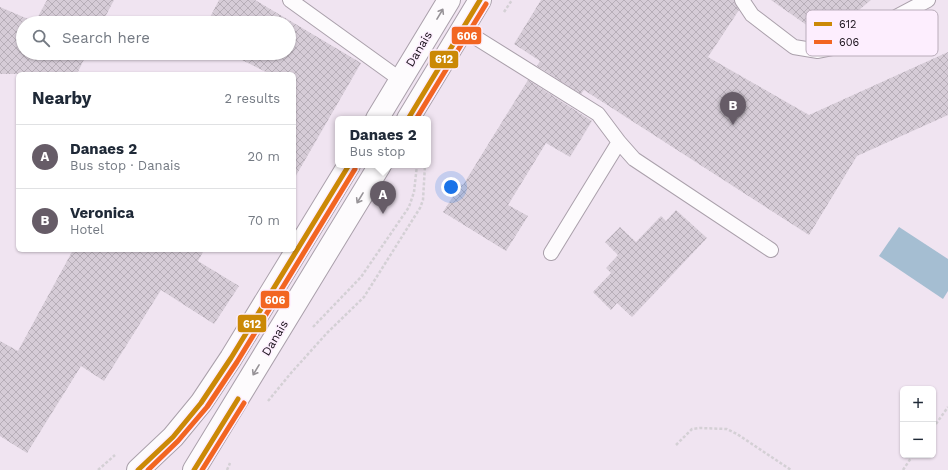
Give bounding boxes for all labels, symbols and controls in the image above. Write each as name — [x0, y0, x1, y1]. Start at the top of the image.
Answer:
one-way arrow — [437, 8, 445, 20]
legend — [806, 10, 938, 56]
search box — [16, 16, 296, 60]
text: 612 — [839, 18, 856, 31]
line badge: 606 — [451, 26, 482, 45]
icon: search — [30, 27, 52, 49]
text: Search here — [62, 29, 150, 47]
street label: Danais — [403, 29, 435, 69]
text: 606 — [457, 30, 478, 43]
text: 606 — [839, 36, 860, 49]
line badge: 612 — [429, 50, 459, 69]
text: 612 — [435, 53, 453, 66]
text: Nearby — [32, 88, 91, 108]
text: 2 results — [225, 91, 280, 106]
pin: B — [720, 92, 746, 125]
popup — [335, 116, 431, 168]
text: Danaes 2 — [349, 126, 417, 144]
text: Danaes 2 — [70, 140, 137, 158]
text: Bus stop — [349, 144, 405, 159]
text: A — [41, 149, 49, 164]
text: 20 m — [248, 149, 280, 164]
text: Bus stop · Danais — [70, 158, 180, 173]
your location — [441, 177, 461, 197]
pin: A — [370, 181, 396, 214]
one-way arrow — [355, 192, 363, 204]
text: Veronica — [70, 204, 134, 222]
text: B — [41, 213, 49, 228]
text: 70 m — [248, 213, 280, 228]
text: Hotel — [70, 222, 104, 237]
line badge: 606 — [260, 290, 290, 309]
text: 606 — [265, 294, 286, 307]
line badge: 612 — [237, 314, 267, 333]
text: 612 — [243, 318, 261, 331]
street label: Danais — [259, 318, 291, 358]
one-way arrow — [252, 364, 260, 376]
map controls — [900, 386, 936, 458]
button: + — [900, 386, 936, 422]
button: − — [900, 422, 936, 458]

